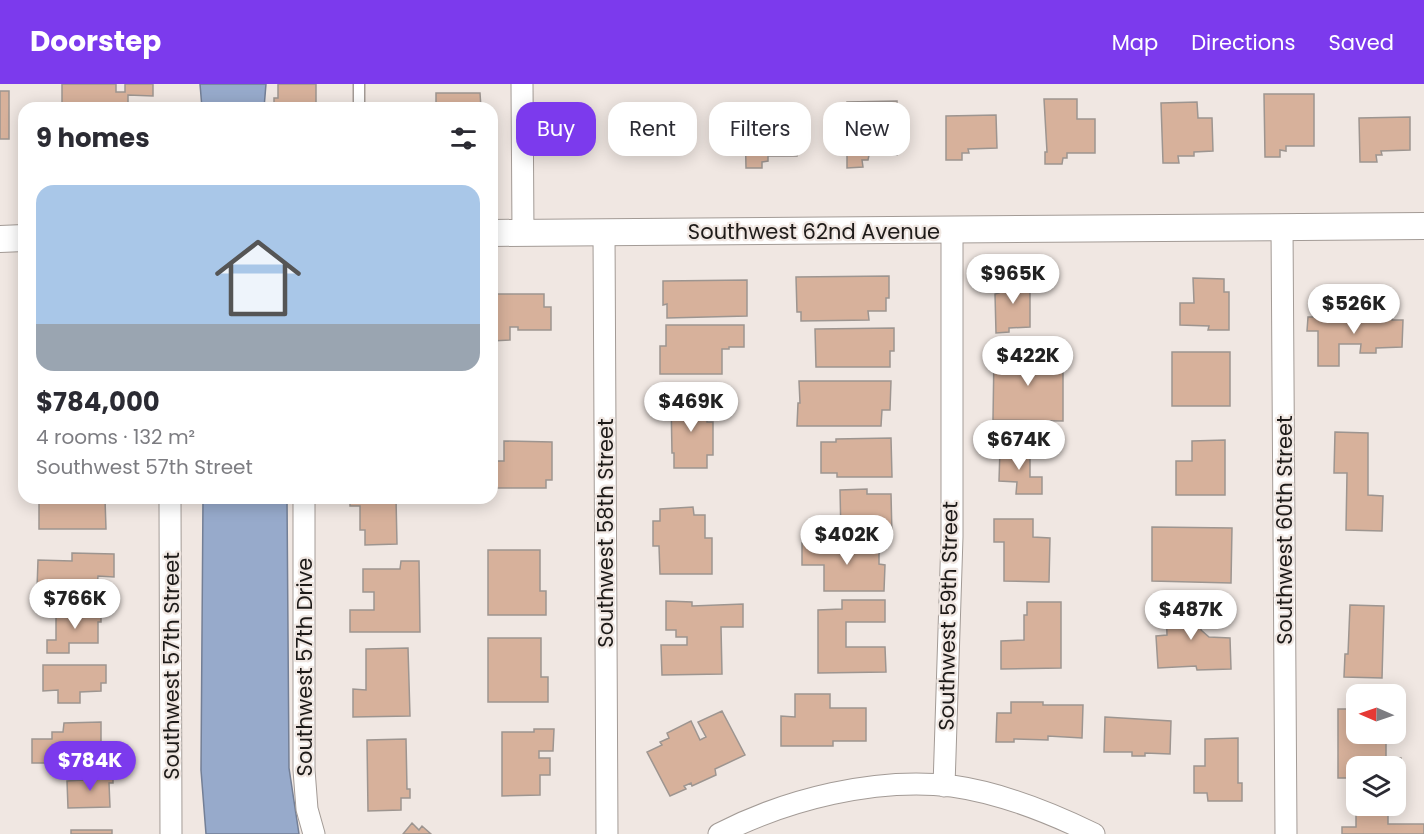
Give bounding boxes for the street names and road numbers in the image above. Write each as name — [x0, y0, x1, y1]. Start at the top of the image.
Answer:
street label: Southwest 62nd Avenue — [688, 217, 940, 246]
street label: Southwest 60th Street — [1270, 415, 1299, 645]
street label: Southwest 58th Street — [591, 418, 620, 648]
street label: Southwest 59th Street — [932, 501, 964, 731]
street label: Southwest 57th Street — [157, 552, 186, 780]
street label: Southwest 57th Drive — [290, 558, 319, 776]

